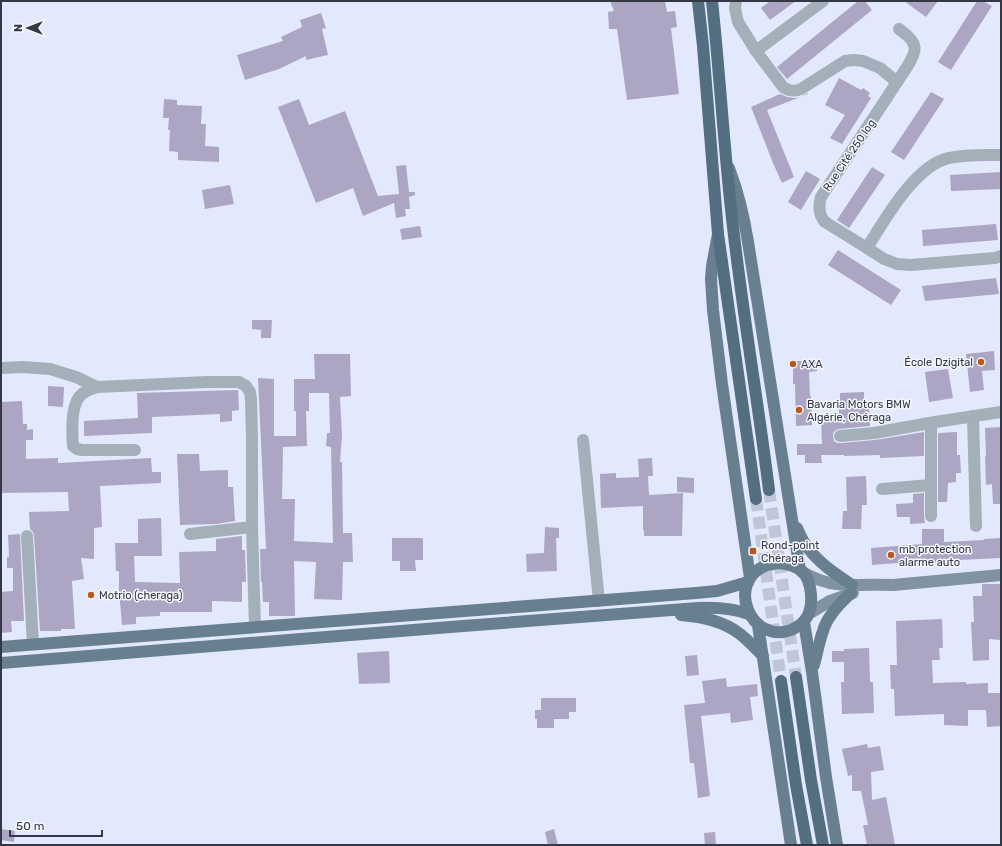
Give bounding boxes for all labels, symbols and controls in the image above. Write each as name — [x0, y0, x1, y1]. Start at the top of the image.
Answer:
north arrow — [8, 8, 48, 48]
text: N — [12, 24, 25, 32]
street label: Rue Cité 250 log — [821, 117, 878, 194]
place label: École Dzigital — [904, 356, 973, 369]
marker: École Dzigital — [976, 357, 986, 367]
place label: AXA — [801, 358, 823, 371]
marker: AXA — [788, 359, 798, 369]
place label: Bavaria Motors BMW Algérie, Chéraga — [807, 398, 911, 424]
marker: Bavaria Motors BMW Algérie, Chéraga — [794, 405, 804, 415]
place label: Rond-point Chéraga — [761, 539, 820, 565]
place label: mb protection alarme auto — [899, 543, 971, 569]
marker: Rond-point Chéraga — [748, 546, 758, 556]
marker: mb protection alarme auto — [886, 550, 896, 560]
place label: Motrio (cheraga) — [99, 589, 183, 602]
marker: Motrio (cheraga) — [86, 590, 96, 600]
scale bar — [10, 812, 102, 838]
text: 50 m — [16, 819, 44, 833]

